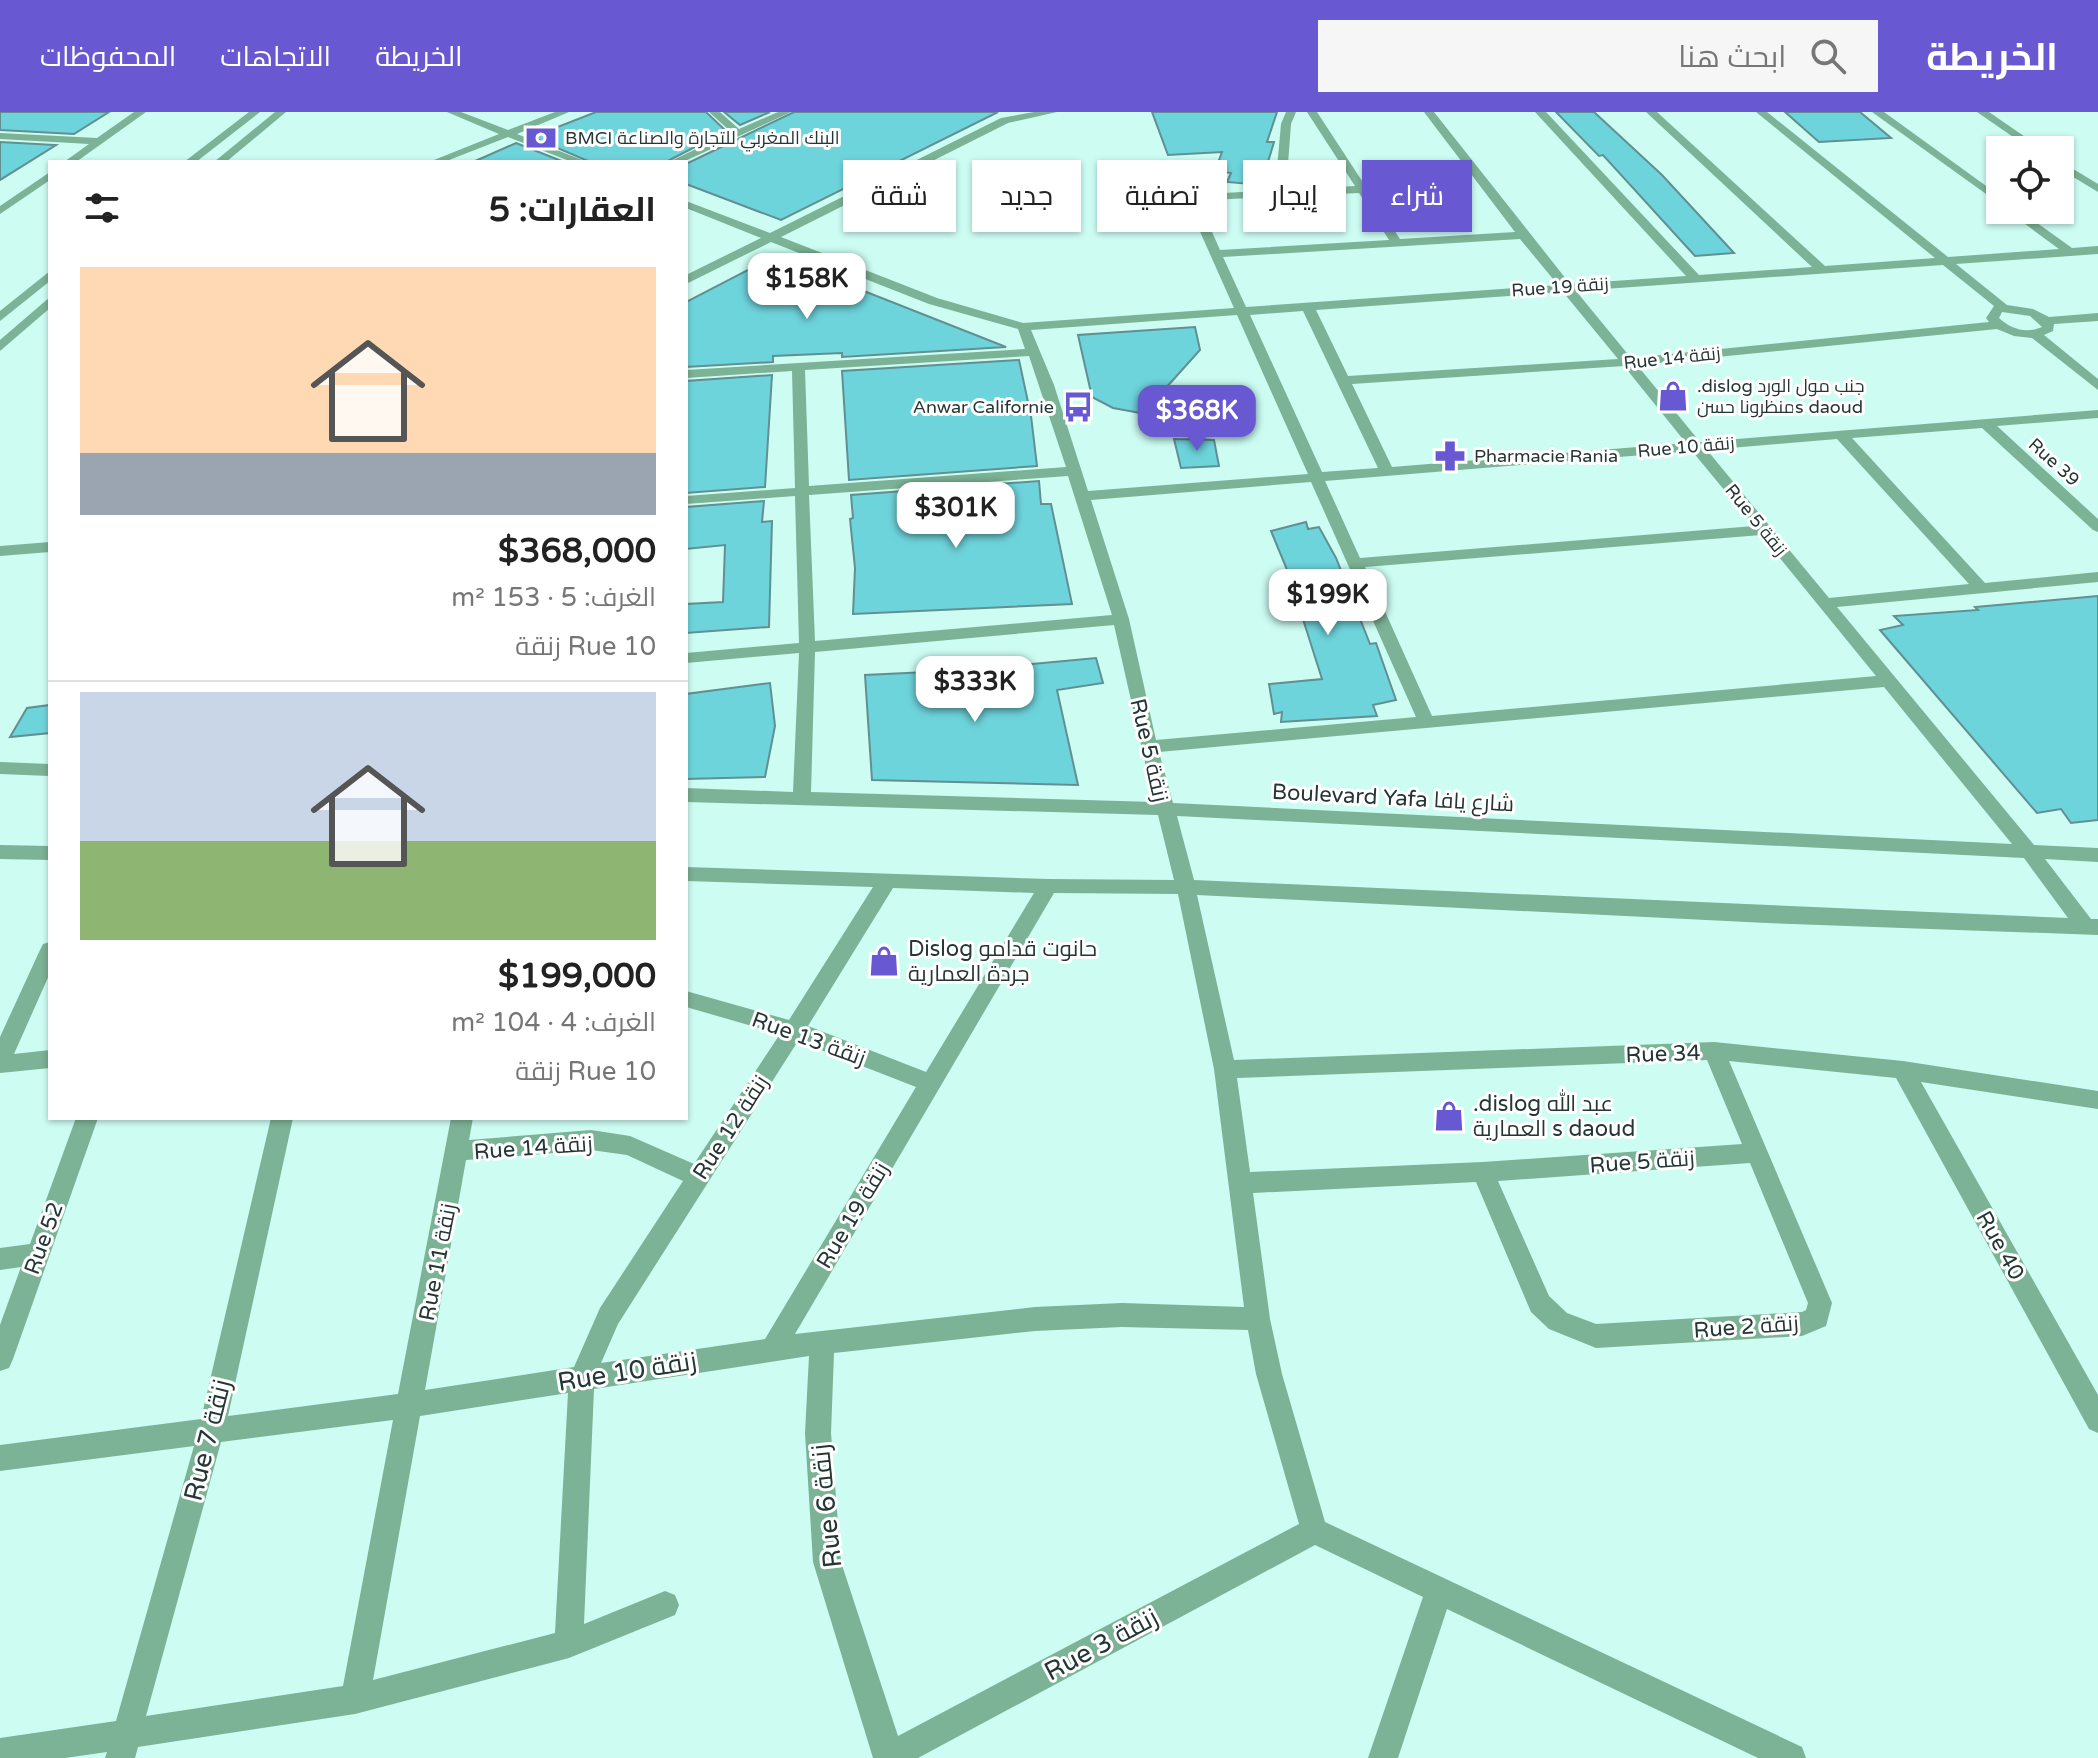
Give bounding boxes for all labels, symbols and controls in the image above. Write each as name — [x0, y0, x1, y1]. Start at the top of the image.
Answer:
search box — [1318, 20, 1878, 92]
icon: search — [1806, 34, 1850, 78]
text: الخريطة — [1926, 35, 2058, 81]
text: ابحث هنا — [1678, 39, 1786, 76]
text: المحفوظات — [40, 40, 176, 74]
text: الاتجاهات — [220, 40, 331, 74]
text: الخريطة — [375, 40, 463, 74]
bank icon: BMCI البنك المغربي للتجارة والصناعة — [524, 121, 558, 155]
place label: BMCI البنك المغربي للتجارة والصناعة — [565, 127, 840, 152]
map controls — [1986, 136, 2074, 224]
button: locate — [1986, 136, 2074, 224]
chip: شقة — [843, 160, 956, 232]
chip: جديد — [972, 160, 1081, 232]
chip: تصفية — [1097, 160, 1227, 232]
chip: إيجار — [1243, 160, 1346, 232]
chip: شراء — [1362, 160, 1472, 232]
icon: filters — [80, 186, 124, 230]
text: العقارات: 5 — [489, 190, 656, 231]
pin: $158K — [751, 253, 863, 321]
text: $158K — [766, 263, 848, 294]
street label: Rue 19 زنقة — [1511, 273, 1609, 301]
icon: home — [296, 319, 440, 463]
street label: Rue 14 زنقة — [1622, 342, 1722, 374]
place label: .dislog جنب مول الورد منظرونا حسنs daoud — [1697, 375, 1864, 418]
shop icon: .dislog جنب مول الورد منظرونا حسنs daoud — [1656, 379, 1690, 413]
pin: $368K — [1141, 385, 1253, 453]
bus stop icon: Anwar Californie — [1061, 390, 1095, 424]
text: $368K — [1156, 395, 1238, 426]
place label: Anwar Californie — [913, 396, 1054, 418]
street label: Rue 10 زنقة — [1637, 432, 1735, 462]
street label: Rue 39 — [2024, 433, 2084, 491]
pharmacy icon: Pharmacie Rania — [1433, 439, 1467, 473]
place label: Pharmacie Rania — [1474, 445, 1618, 467]
street label: Rue 5 زنقة — [1720, 480, 1792, 560]
pin: $301K — [900, 482, 1012, 550]
text: $301K — [915, 492, 997, 523]
text: $368,000 — [498, 531, 656, 572]
pin: $199K — [1272, 569, 1384, 637]
text: $199K — [1287, 579, 1369, 610]
text: الغرف: 5 · 153 m² — [451, 582, 656, 613]
text: Rue 10 زنقة — [515, 631, 656, 662]
pin: $333K — [919, 656, 1031, 724]
text: $333K — [934, 666, 1016, 697]
street label: Rue 5 زنقة — [1125, 696, 1174, 804]
icon: home — [296, 744, 440, 888]
street label: Boulevard Yafa شارع يافا — [1271, 779, 1515, 818]
place label: Dislog حانوت قدامو جردة العمارية — [908, 936, 1097, 987]
shop icon: Dislog حانوت قدامو جردة العمارية — [867, 944, 901, 978]
text: $199,000 — [498, 956, 656, 997]
street label: Rue 13 زنقة — [748, 1006, 869, 1072]
text: الغرف: 4 · 104 m² — [451, 1007, 656, 1038]
street label: Rue 34 — [1625, 1040, 1701, 1068]
text: Rue 10 زنقة — [515, 1056, 656, 1087]
street label: Rue 12 زنقة — [688, 1071, 774, 1185]
place label: .dislog عبد الله العمارية s daoud — [1473, 1089, 1635, 1142]
shop icon: .dislog عبد الله العمارية s daoud — [1432, 1099, 1466, 1133]
street label: Rue 14 زنقة — [473, 1131, 593, 1165]
street label: Rue 5 زنقة — [1589, 1145, 1695, 1179]
street label: Rue 19 زنقة — [811, 1158, 895, 1273]
street label: Rue 52 — [19, 1199, 69, 1278]
street label: Rue 11 زنقة — [414, 1201, 462, 1323]
street label: Rue 40 — [1971, 1206, 2030, 1285]
street label: Rue 2 زنقة — [1693, 1310, 1799, 1344]
street label: Rue 10 زنقة — [555, 1345, 699, 1398]
street label: Rue 7 زنقة — [177, 1376, 238, 1504]
street label: Rue 6 زنقة — [805, 1442, 848, 1569]
street label: Rue 3 زنقة — [1039, 1602, 1163, 1687]

